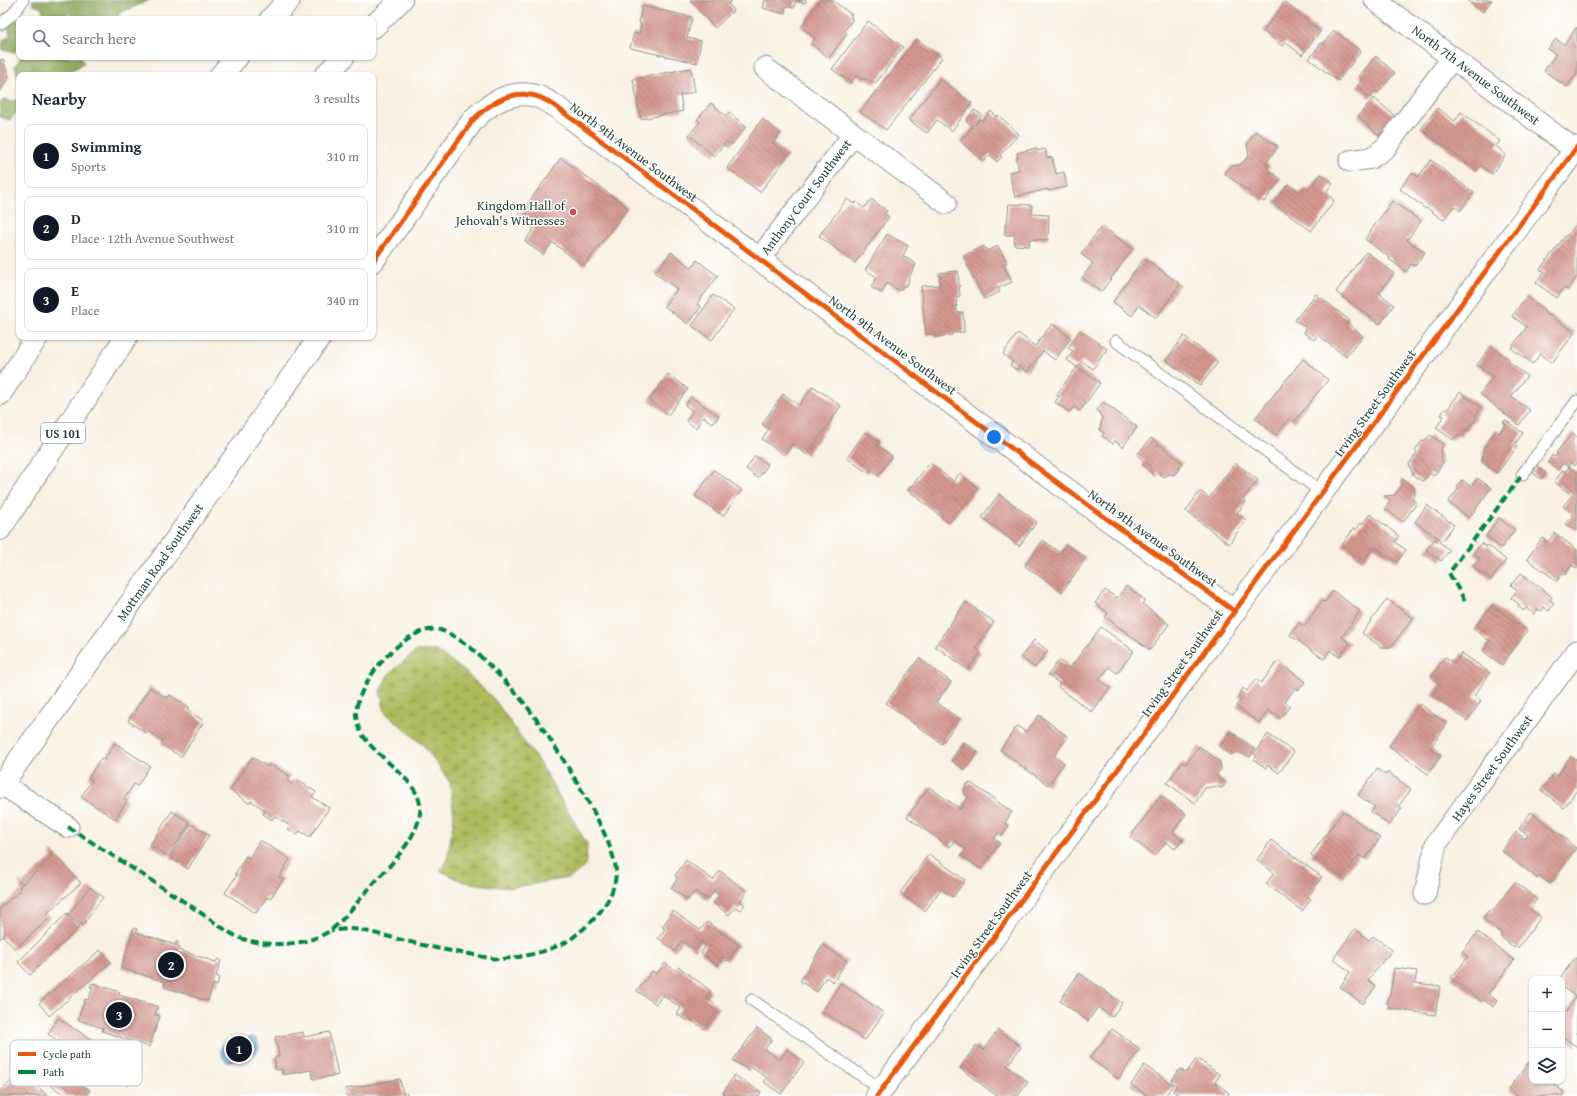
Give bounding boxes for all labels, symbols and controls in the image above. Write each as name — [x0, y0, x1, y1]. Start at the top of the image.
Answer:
search box — [16, 16, 376, 60]
street label: North 7th Avenue Southwest — [1408, 21, 1544, 130]
icon: search — [30, 27, 52, 49]
text: Search here — [62, 28, 136, 49]
text: Nearby — [32, 86, 86, 111]
text: 3 results — [314, 89, 360, 108]
street label: North 9th Avenue Southwest — [566, 98, 702, 207]
street label: Anthony Court Southwest — [756, 135, 856, 259]
text: Swimming — [71, 136, 141, 157]
text: 1 — [43, 147, 49, 166]
text: 310 m — [327, 147, 359, 166]
text: Sports — [71, 157, 106, 176]
place label: Kingdom Hall of Jehovah's Witnesses — [454, 196, 567, 230]
marker: Kingdom Hall of Jehovah's Witnesses — [568, 207, 578, 217]
text: D — [71, 208, 81, 229]
text: 2 — [43, 219, 49, 238]
text: 310 m — [327, 219, 359, 238]
text: Place · 12th Avenue Southwest — [71, 229, 234, 248]
text: E — [71, 280, 79, 301]
text: 3 — [43, 291, 49, 310]
text: 340 m — [327, 291, 359, 310]
street label: North 9th Avenue Southwest — [825, 291, 961, 400]
text: Place — [71, 301, 100, 320]
street label: Irving Street Southwest — [1330, 345, 1421, 461]
road number: US 101 — [41, 423, 85, 443]
your location — [984, 427, 1004, 447]
street label: North 9th Avenue Southwest — [1084, 485, 1222, 592]
street label: Mottman Road Southwest — [112, 499, 208, 625]
street label: Irving Street Southwest — [1137, 605, 1228, 721]
street label: Hayes Street Southwest — [1447, 710, 1537, 825]
street label: Irving Street Southwest — [946, 866, 1037, 982]
pin: 2 — [158, 950, 184, 980]
map controls — [1529, 976, 1565, 1084]
button: + — [1529, 976, 1565, 1012]
pin: 3 — [106, 1000, 132, 1030]
button: − — [1529, 1012, 1565, 1048]
pin: 1 — [226, 1034, 252, 1064]
legend — [10, 1040, 142, 1086]
text: Cycle path — [43, 1046, 92, 1062]
button: layers — [1529, 1048, 1565, 1084]
text: Path — [43, 1064, 65, 1080]

